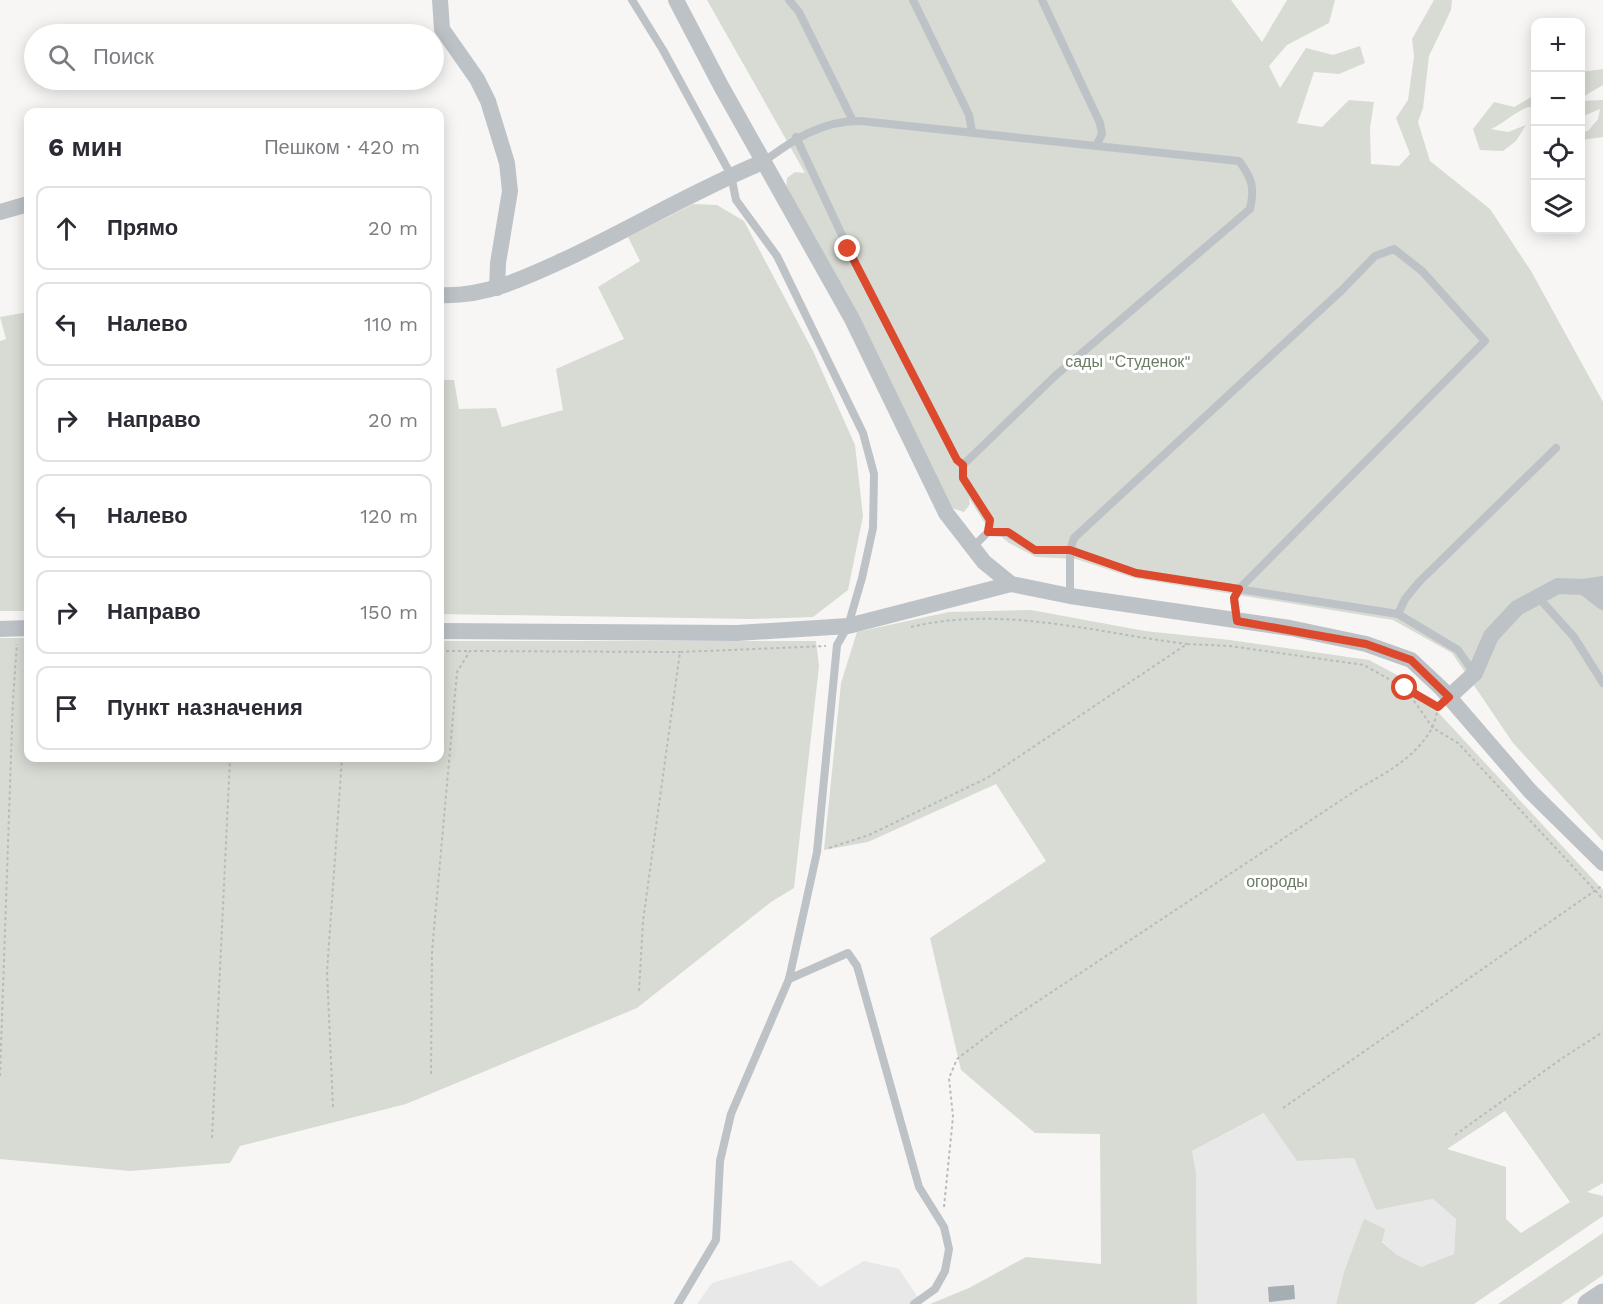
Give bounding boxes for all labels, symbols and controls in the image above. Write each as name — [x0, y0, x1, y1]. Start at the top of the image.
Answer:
map controls — [1531, 18, 1585, 234]
button: + — [1531, 18, 1585, 72]
search box — [24, 24, 444, 90]
icon: search — [45, 41, 78, 74]
text: Поиск — [93, 44, 154, 69]
button: − — [1531, 72, 1585, 126]
button: locate — [1531, 126, 1585, 180]
text: 6 мин — [48, 132, 122, 162]
text: Пешком · 420 m — [264, 135, 420, 159]
button: layers — [1531, 180, 1585, 234]
icon: ahead — [50, 212, 83, 245]
text: Прямо — [107, 215, 178, 240]
text: 20 m — [368, 216, 418, 240]
route end — [834, 235, 860, 261]
icon: left — [50, 308, 83, 341]
text: Налево — [107, 311, 188, 336]
text: 110 m — [364, 312, 418, 336]
park label: сады "Студенок" — [1065, 352, 1191, 371]
icon: right — [50, 404, 83, 437]
text: Направо — [107, 407, 201, 432]
text: 20 m — [368, 408, 418, 432]
icon: left — [50, 500, 83, 533]
text: Налево — [107, 503, 188, 528]
text: 120 m — [360, 504, 418, 528]
icon: right — [50, 596, 83, 629]
text: Направо — [107, 599, 201, 624]
text: 150 m — [360, 600, 418, 624]
route start — [1391, 674, 1417, 700]
icon: arrive — [50, 692, 83, 725]
text: Пункт назначения — [107, 695, 303, 720]
park label: огороды — [1246, 872, 1308, 891]

